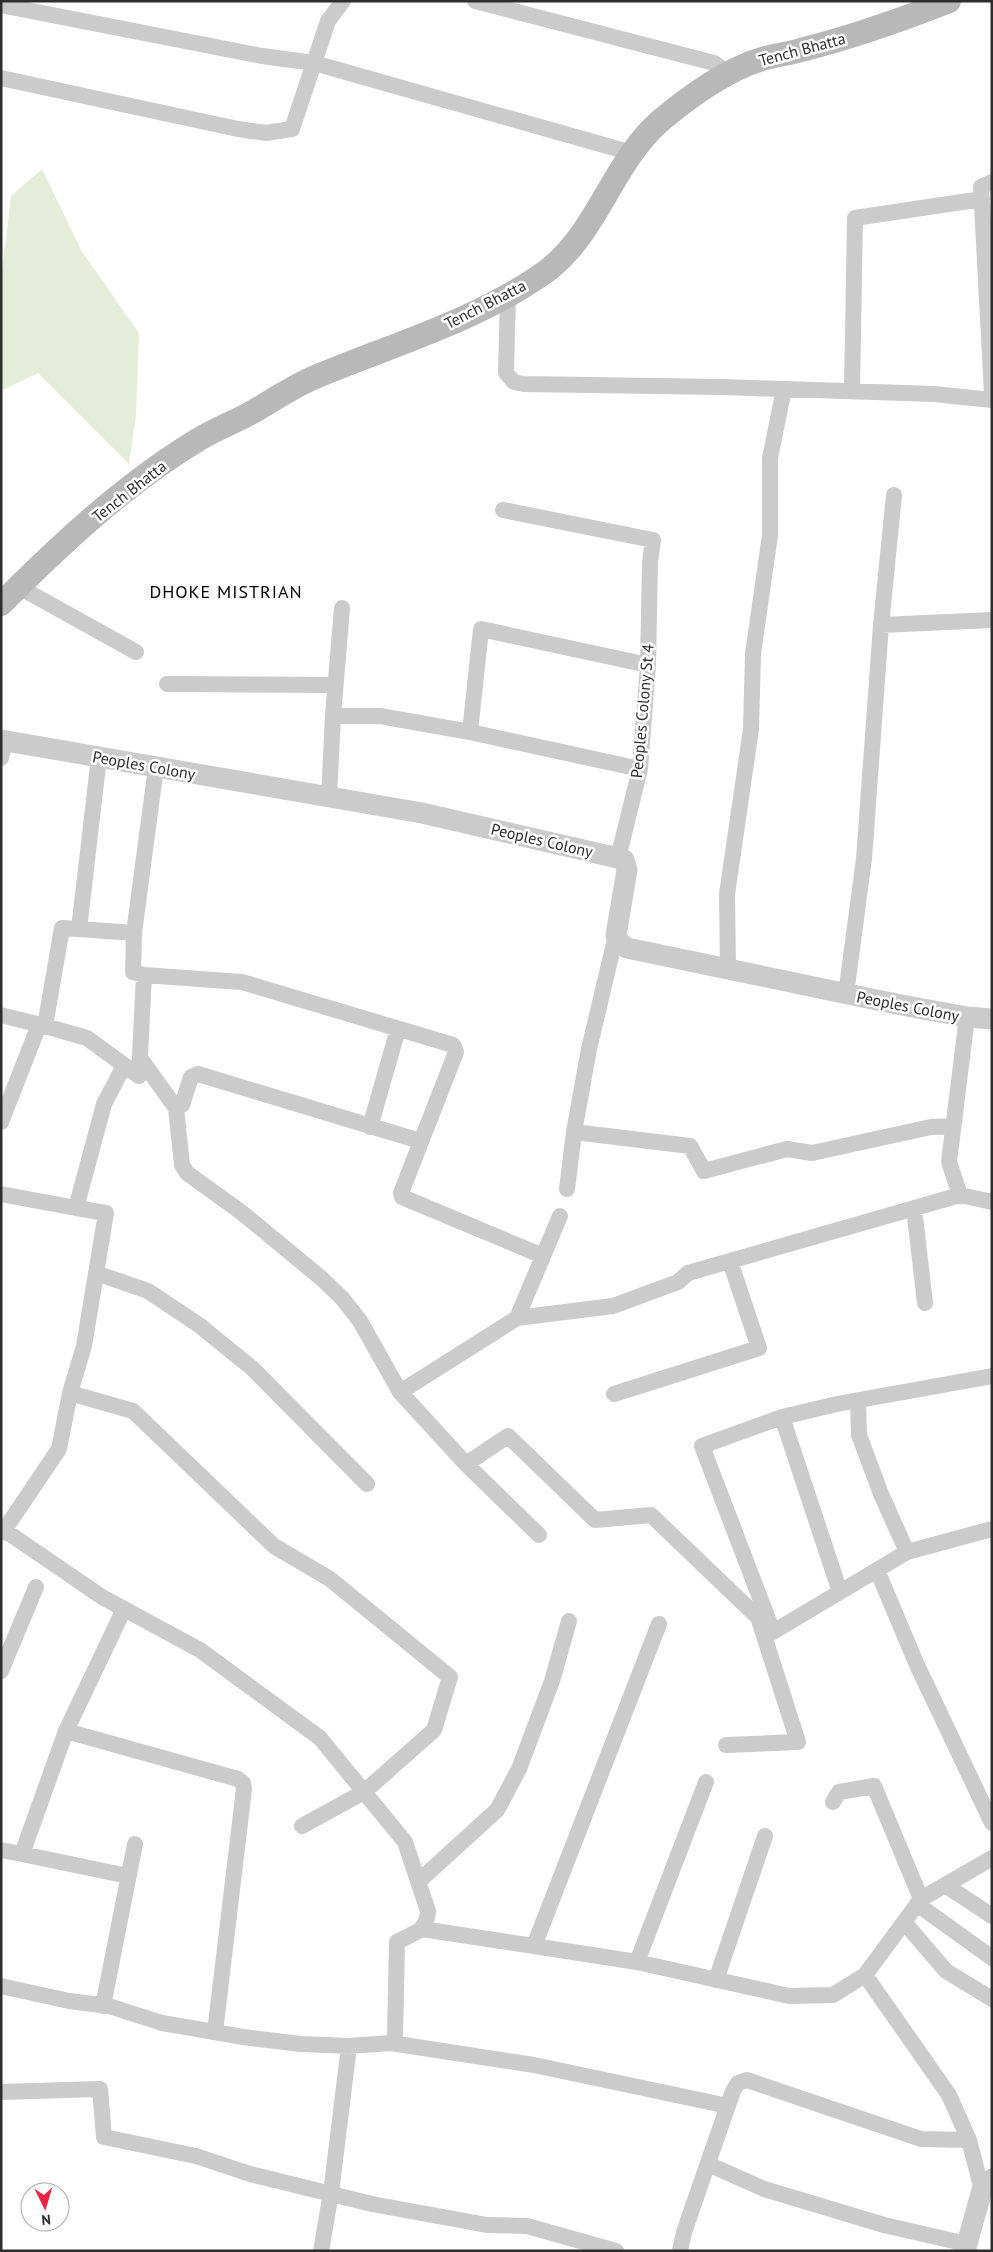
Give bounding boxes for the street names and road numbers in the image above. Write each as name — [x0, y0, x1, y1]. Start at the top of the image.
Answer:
street label: Tench Bhatta — [757, 28, 847, 70]
street label: Tench Bhatta — [441, 275, 529, 333]
street label: Tench Bhatta — [88, 456, 170, 526]
street label: Peoples Colony St 4 — [626, 643, 658, 779]
street label: Peoples Colony — [91, 746, 197, 784]
street label: Peoples Colony — [489, 819, 595, 862]
street label: Peoples Colony — [855, 986, 961, 1026]

